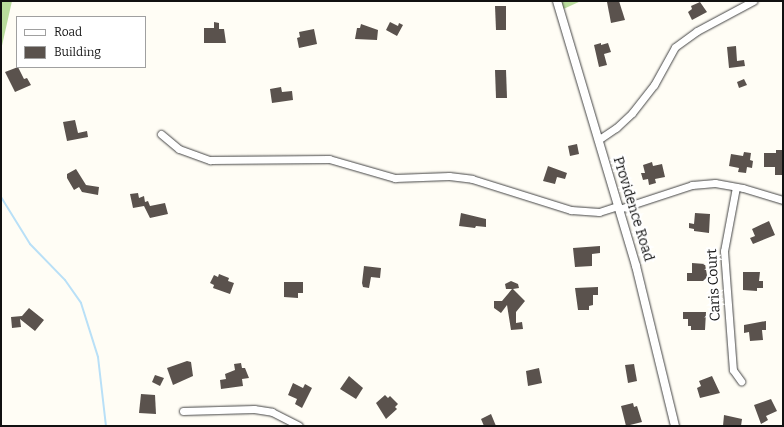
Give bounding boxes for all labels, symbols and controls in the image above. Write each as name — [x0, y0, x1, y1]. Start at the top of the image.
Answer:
legend — [16, 16, 146, 68]
text: Road — [54, 25, 82, 39]
text: Building — [54, 45, 101, 59]
street label: Providence Road — [609, 155, 657, 263]
street label: Caris Court — [704, 248, 724, 322]

